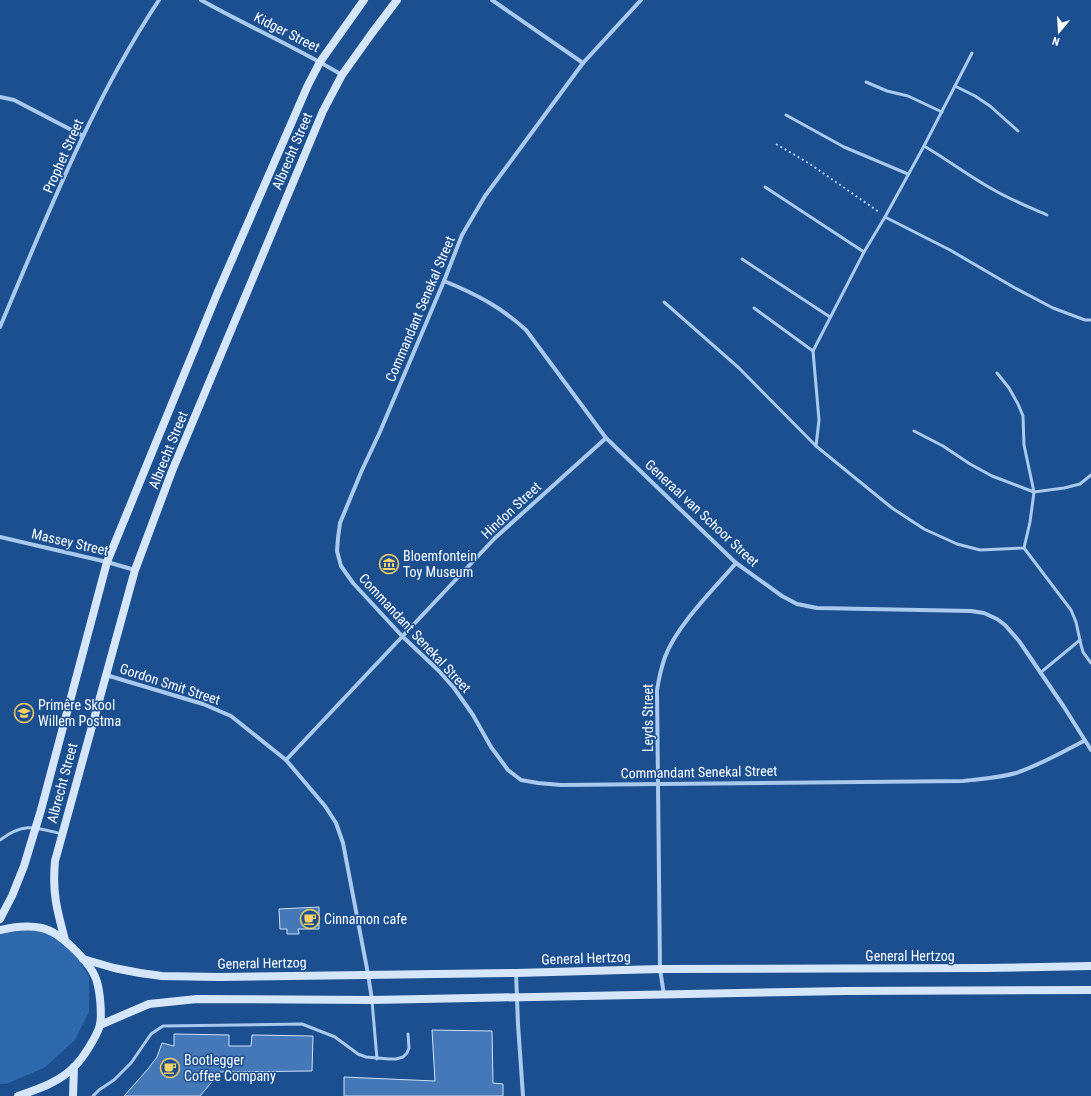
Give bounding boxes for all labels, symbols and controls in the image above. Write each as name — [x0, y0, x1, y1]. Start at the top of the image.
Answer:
street label: Kidger Street — [251, 9, 323, 55]
north arrow — [1039, 12, 1079, 52]
text: N — [1051, 34, 1061, 48]
street label: Albrecht Street — [269, 110, 315, 192]
street label: Prophet Street — [40, 117, 86, 195]
street label: Commandant Senekal Street — [382, 234, 458, 384]
street label: Albrecht Street — [145, 409, 191, 491]
street label: Generaal van Schoor Street — [642, 456, 762, 570]
street label: Hindon Street — [478, 478, 544, 542]
street label: Massey Street — [30, 525, 110, 559]
place label: Bloemfontein Toy Museum — [403, 548, 477, 580]
museum icon: Bloemfontein Toy Museum — [378, 553, 400, 575]
street label: Commandant Senekal Street — [356, 570, 474, 696]
street label: Gordon Smit Street — [118, 660, 222, 708]
street label: Leyds Street — [640, 684, 656, 752]
place label: Primêre Skool Willem Postma — [38, 697, 121, 729]
school or university icon: Primêre Skool Willem Postma — [13, 702, 35, 724]
street label: Albrecht Street — [44, 741, 80, 825]
street label: Commandant Senekal Street — [621, 763, 777, 781]
cafe icon: Cinnamon cafe — [299, 908, 321, 930]
place label: Cinnamon cafe — [324, 911, 407, 927]
street label: General Hertzog — [541, 948, 631, 968]
street label: General Hertzog — [865, 948, 955, 964]
street label: General Hertzog — [217, 954, 307, 972]
place label: Bootlegger Coffee Company — [184, 1052, 276, 1084]
cafe icon: Bootlegger Coffee Company — [159, 1057, 181, 1079]

